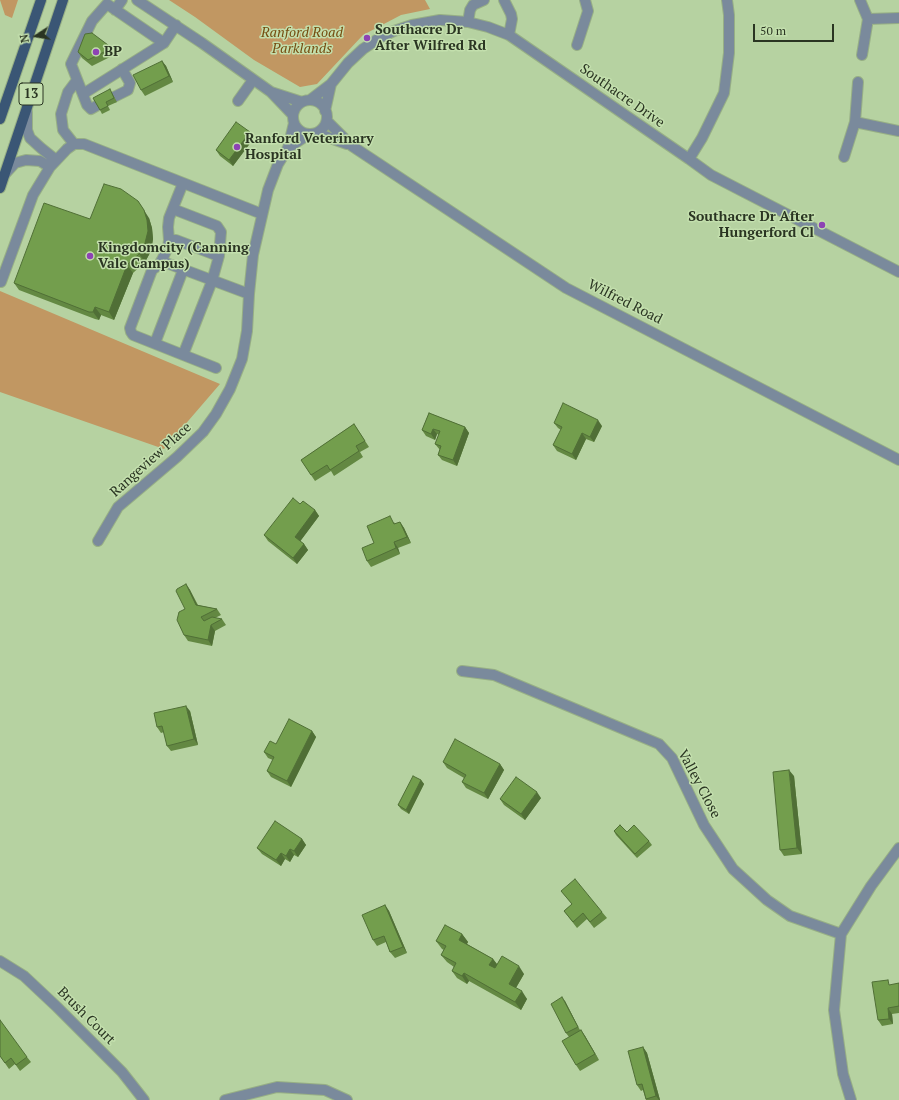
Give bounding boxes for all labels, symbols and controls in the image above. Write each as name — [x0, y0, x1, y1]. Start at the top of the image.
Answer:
north arrow — [16, 16, 56, 56]
scale bar — [755, 16, 836, 42]
place label: Southacre Dr After Wilfred Rd — [375, 22, 486, 54]
text: 50 m — [760, 23, 786, 38]
park label: Ranford Road Parklands — [261, 25, 343, 58]
text: N — [17, 33, 32, 44]
marker: Southacre Dr After Wilfred Rd — [362, 33, 372, 43]
place label: BP — [104, 44, 122, 60]
marker: BP — [91, 47, 101, 57]
street label: Southacre Drive — [576, 61, 668, 131]
road number: 13 — [19, 83, 43, 105]
place label: Ranford Veterinary Hospital — [245, 131, 374, 164]
marker: Ranford Veterinary Hospital — [232, 142, 242, 152]
place label: Southacre Dr After Hungerford Cl — [688, 209, 814, 242]
marker: Southacre Dr After Hungerford Cl — [817, 220, 827, 230]
place label: Kingdomcity (Canning Vale Campus) — [98, 240, 249, 272]
marker: Kingdomcity (Canning Vale Campus) — [85, 251, 95, 261]
street label: Wilfred Road — [585, 276, 665, 328]
street label: Rangeview Place — [107, 419, 195, 501]
street label: Valley Close — [674, 747, 724, 821]
street label: Brush Court — [54, 984, 118, 1048]

